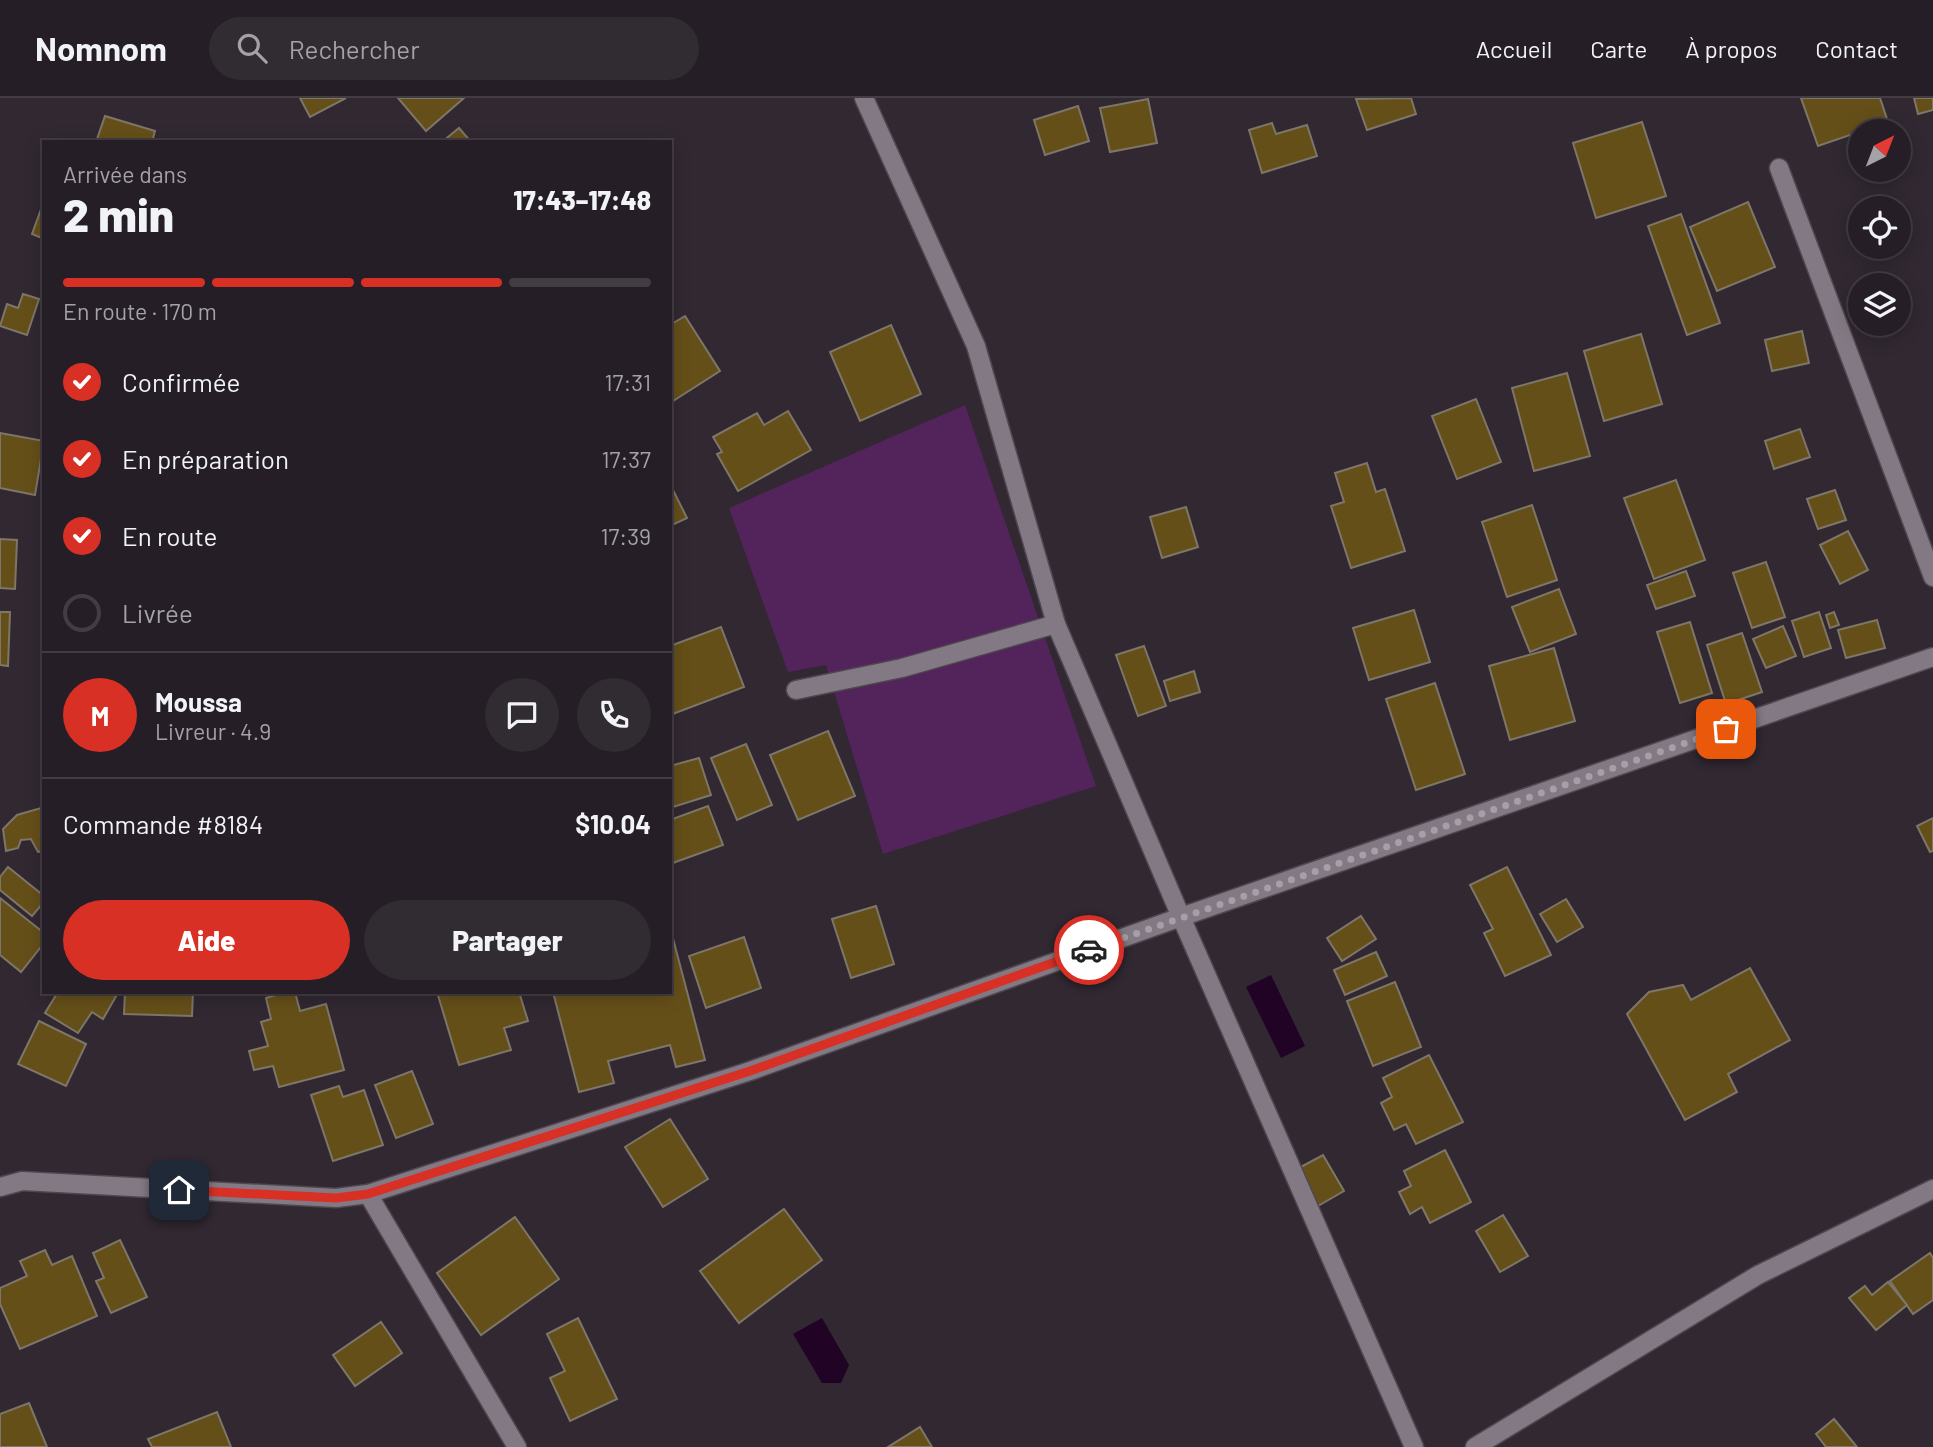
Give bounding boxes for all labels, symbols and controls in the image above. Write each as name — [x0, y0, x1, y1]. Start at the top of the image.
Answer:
search box — [209, 17, 699, 80]
text: Nomnom — [35, 28, 167, 68]
icon: search — [233, 29, 271, 67]
text: Rechercher — [289, 33, 420, 64]
text: Accueil — [1476, 34, 1552, 63]
text: Carte — [1590, 34, 1647, 63]
text: À propos — [1685, 34, 1777, 63]
text: Contact — [1815, 34, 1898, 63]
north arrow — [1848, 119, 1911, 182]
map controls — [1848, 119, 1911, 336]
text: Arrivée dans — [63, 160, 187, 188]
text: 17:43–17:48 — [513, 184, 651, 215]
text: 2 min — [63, 186, 174, 241]
button: locate — [1848, 196, 1911, 259]
button: layers — [1848, 273, 1911, 336]
text: En route · 170 m — [63, 297, 217, 325]
icon: check — [63, 363, 101, 401]
text: Confirmée — [122, 366, 240, 397]
text: 17:31 — [605, 368, 651, 396]
icon: check — [63, 440, 101, 478]
text: En préparation — [122, 443, 289, 474]
text: 17:37 — [602, 445, 651, 473]
icon: check — [63, 517, 101, 555]
text: En route — [122, 520, 217, 551]
text: 17:39 — [600, 522, 651, 550]
text: Livrée — [122, 597, 193, 628]
button: chat — [485, 678, 559, 752]
button: phone — [577, 678, 651, 752]
text: Moussa — [155, 686, 242, 717]
pin — [1696, 699, 1756, 759]
text: M — [91, 700, 109, 731]
icon: bag — [1707, 710, 1745, 748]
text: Livreur · 4.9 — [155, 717, 271, 745]
text: Commande #8184 — [63, 808, 263, 839]
text: $10.04 — [575, 808, 651, 839]
button: Aide — [63, 900, 350, 980]
button: Partager — [364, 900, 651, 980]
courier — [1054, 915, 1124, 985]
icon: car — [1070, 931, 1108, 969]
pin — [149, 1160, 209, 1220]
icon: home — [160, 1171, 198, 1209]

